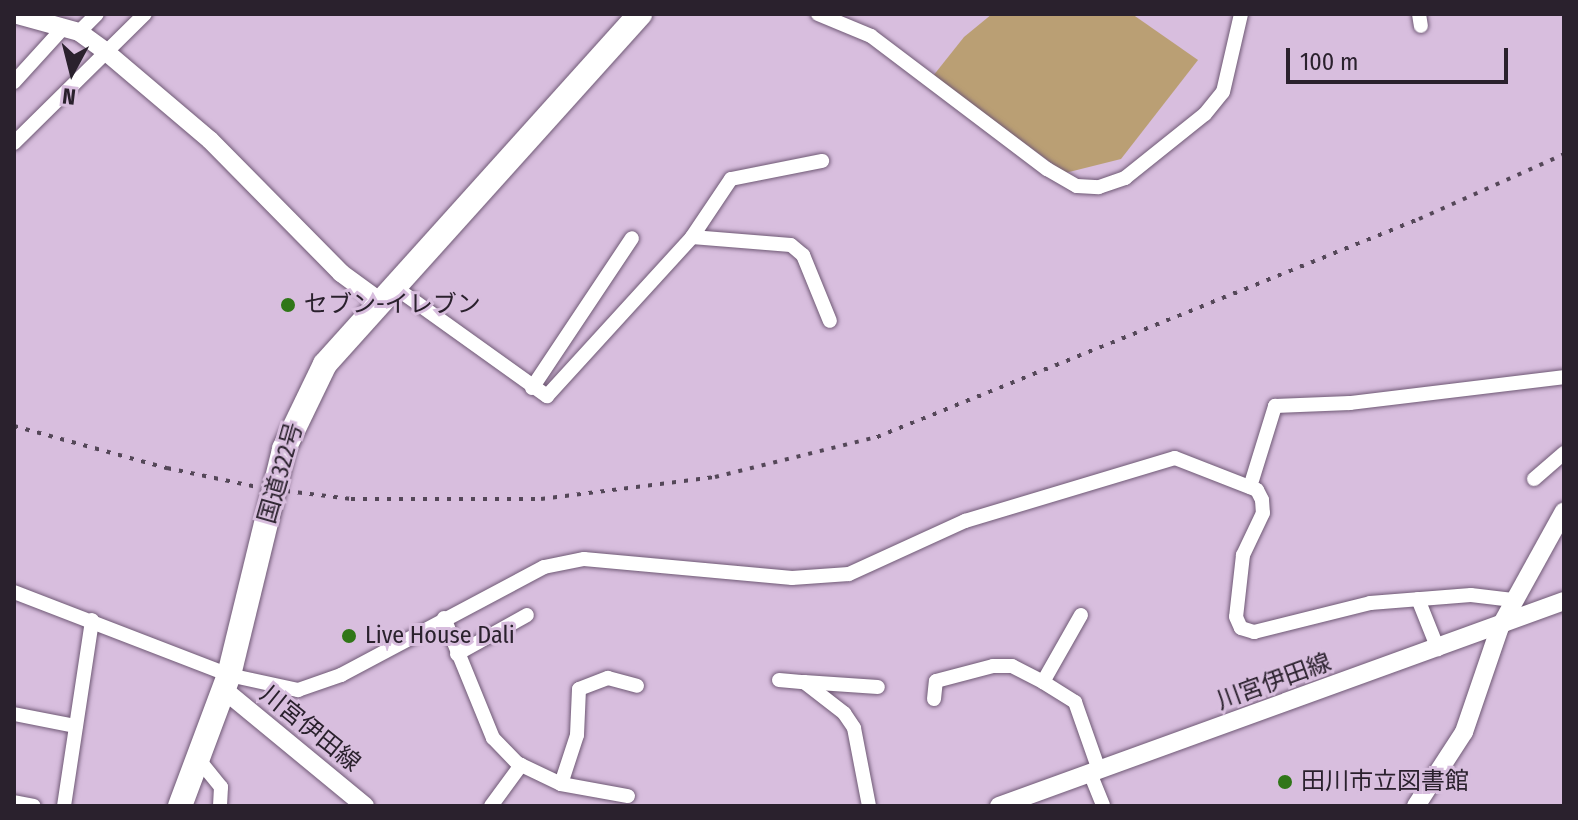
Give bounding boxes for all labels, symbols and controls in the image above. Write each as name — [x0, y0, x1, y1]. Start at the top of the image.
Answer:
north arrow — [32, 32, 112, 112]
scale bar — [1290, 32, 1512, 82]
text: 100 m — [1300, 48, 1358, 76]
text: N — [61, 82, 77, 111]
place label: セブン-イレブン — [304, 291, 481, 319]
marker: セブン-イレブン — [279, 296, 297, 314]
street label: 国道322号 — [253, 419, 309, 527]
place label: Live House Dali — [365, 622, 515, 650]
marker: Live House Dali — [340, 627, 358, 645]
street label: 川宮伊田線 — [1213, 648, 1335, 716]
street label: 川宮伊田線 — [254, 680, 366, 778]
place label: 田川市立図書館 — [1301, 768, 1469, 796]
marker: 田川市立図書館 — [1276, 773, 1294, 791]

